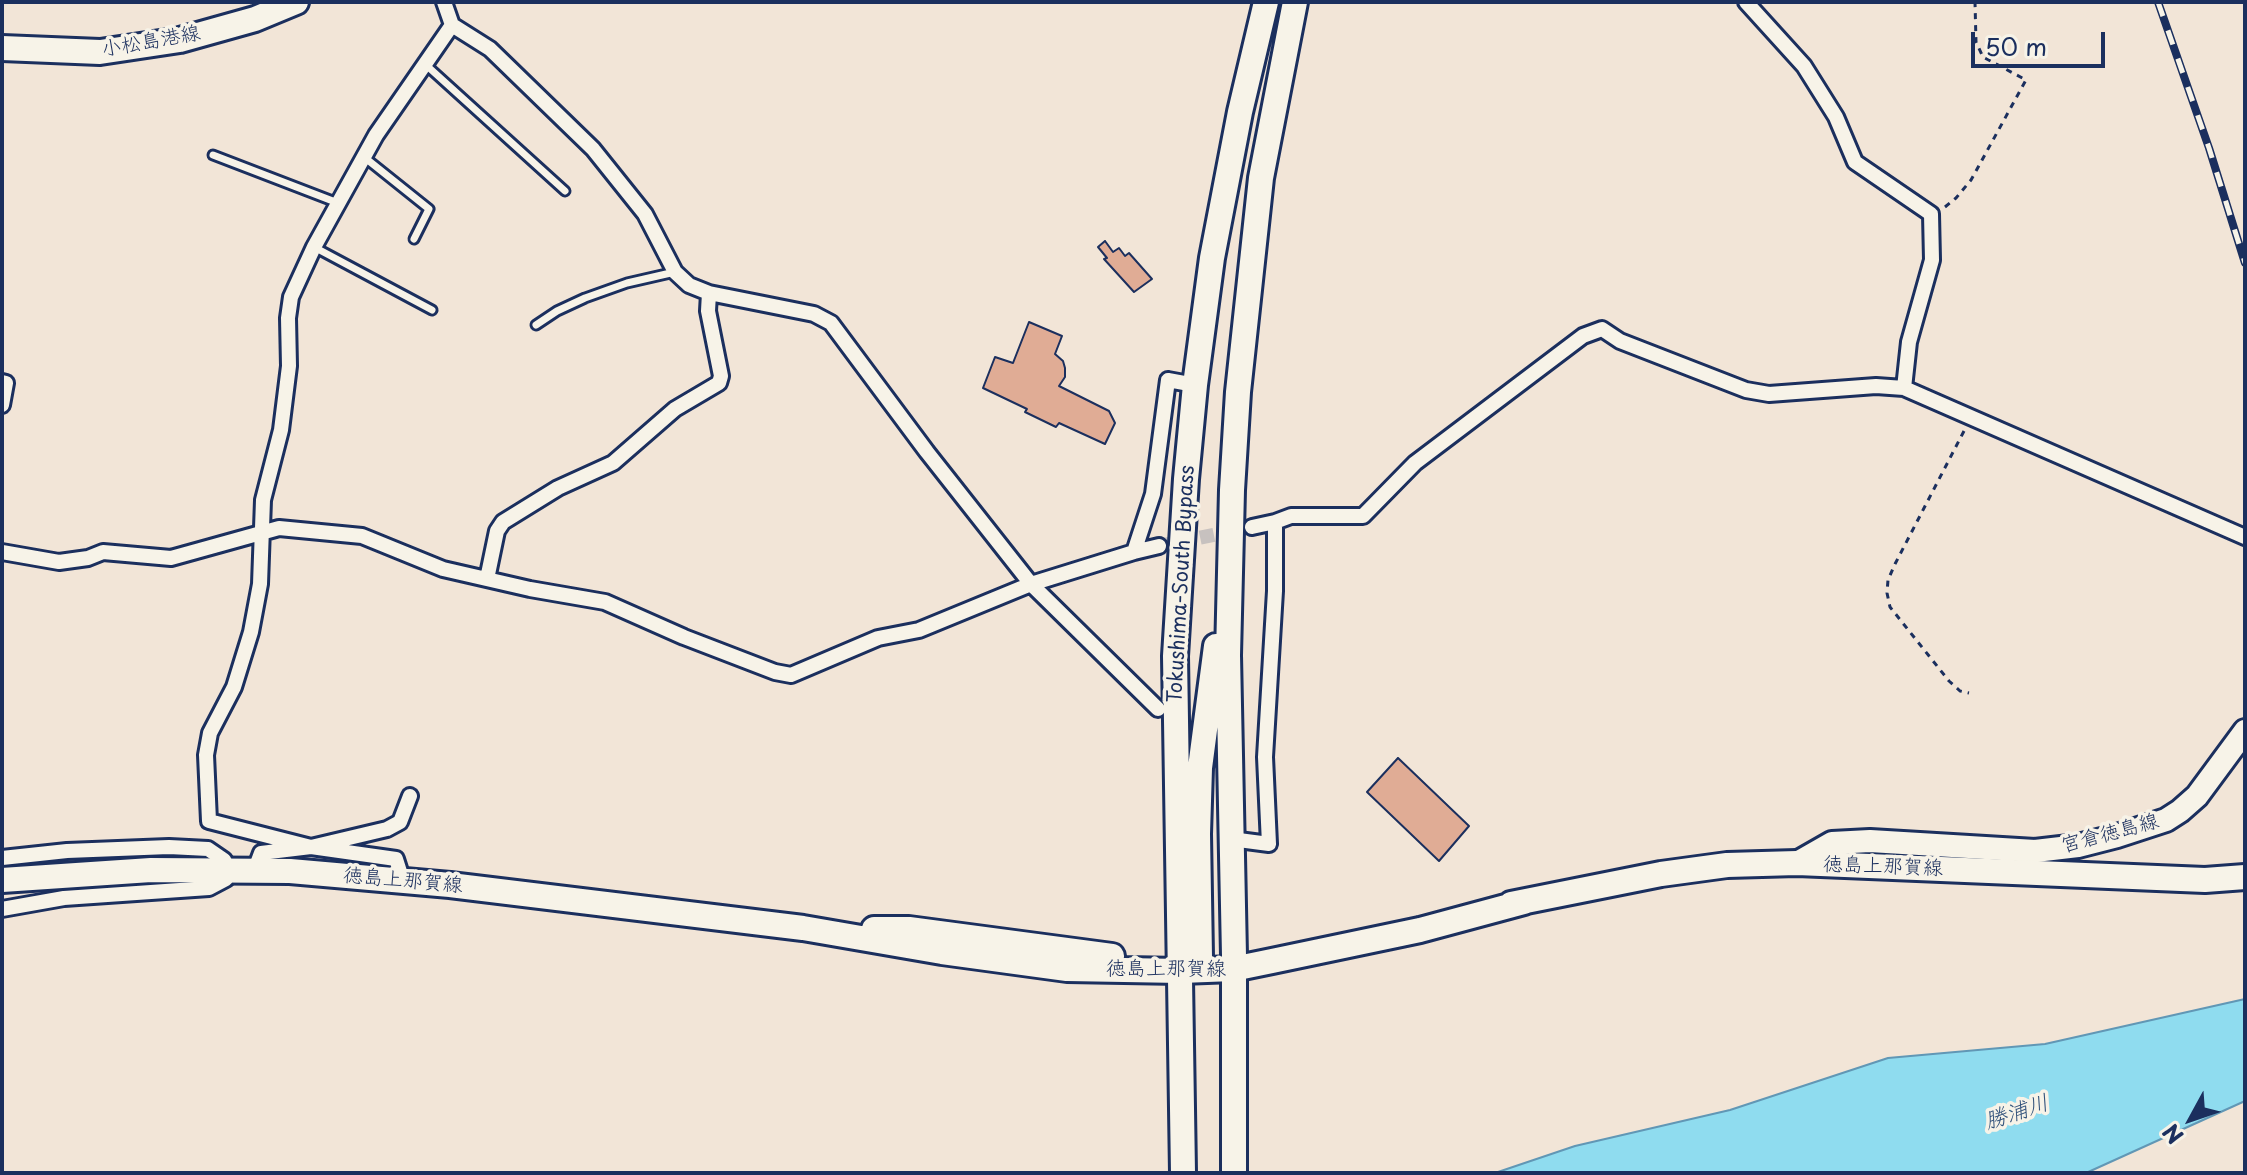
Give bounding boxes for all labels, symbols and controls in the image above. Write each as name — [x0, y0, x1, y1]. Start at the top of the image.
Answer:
scale bar — [1975, 16, 2109, 66]
street label: 小松島港線 — [100, 21, 202, 63]
text: 50 m — [1985, 28, 2047, 64]
street label: Tokushima-South Bypass — [1164, 465, 1200, 703]
street label: 宮倉徳島線 — [2059, 809, 2161, 859]
street label: 徳島上那賀線 — [1823, 853, 1943, 881]
street label: 徳島上那賀線 — [342, 864, 464, 898]
street label: 徳島上那賀線 — [1106, 957, 1226, 981]
north arrow — [2151, 1079, 2231, 1159]
water label: 勝浦川 — [1982, 1090, 2052, 1136]
text: N — [2154, 1117, 2190, 1152]

